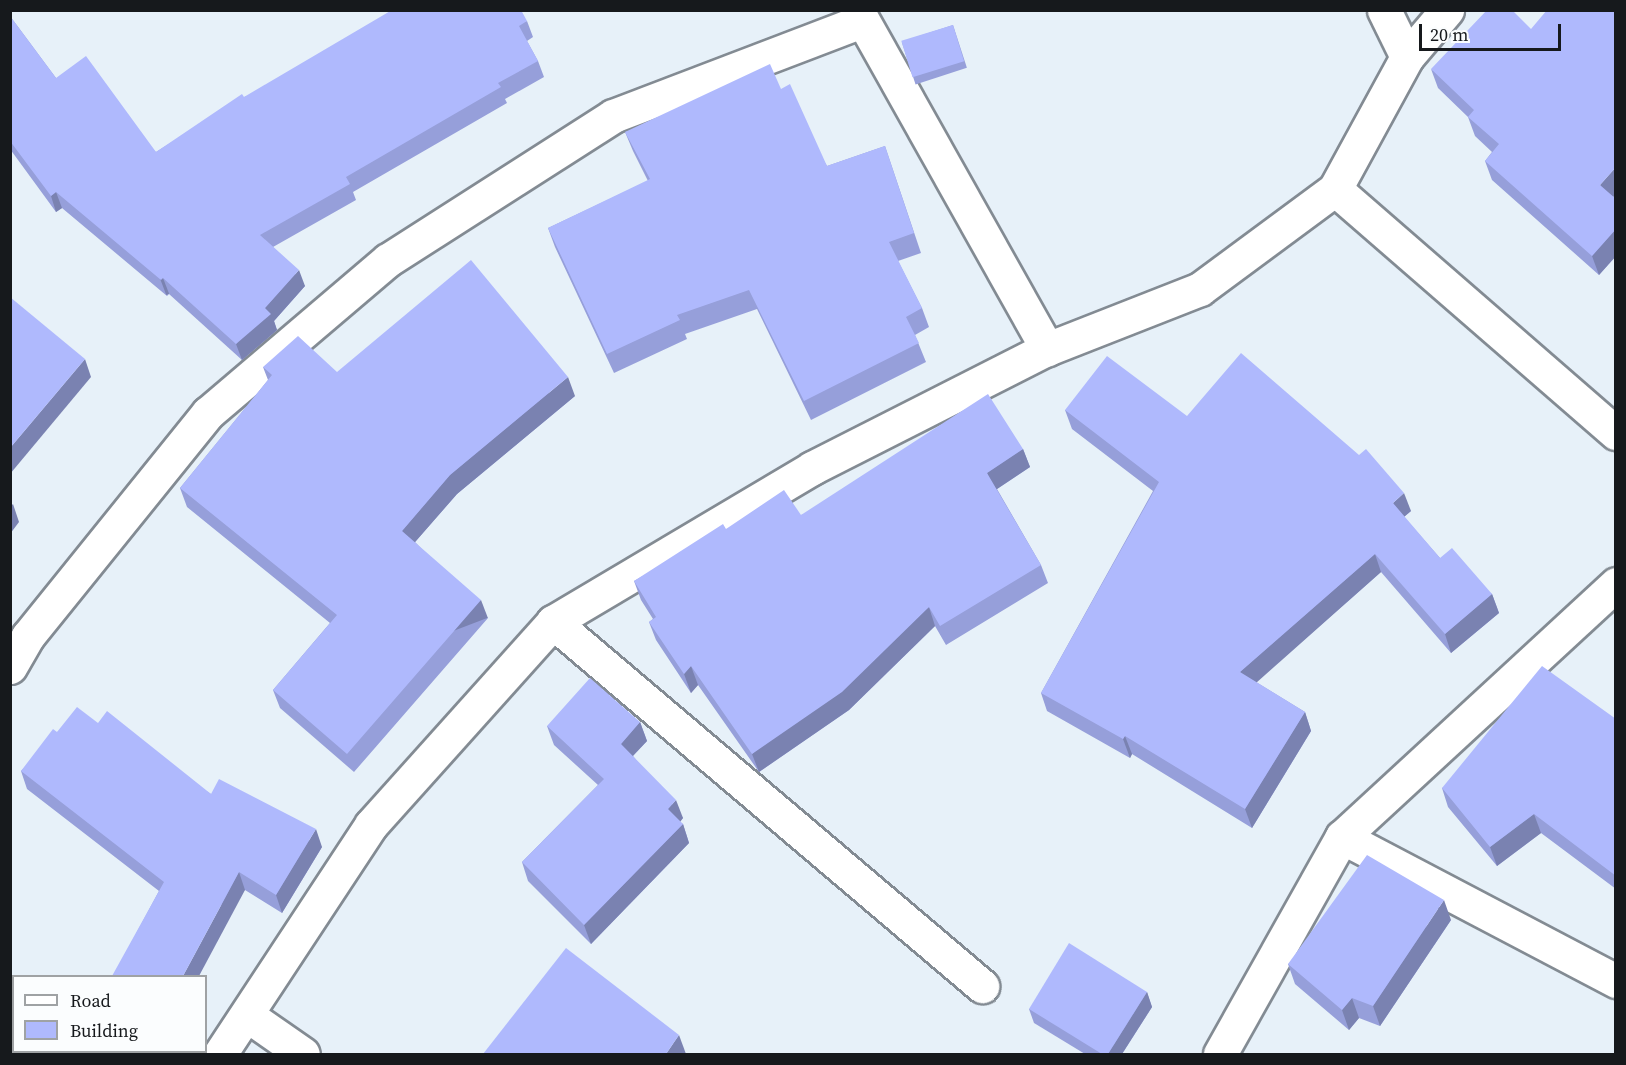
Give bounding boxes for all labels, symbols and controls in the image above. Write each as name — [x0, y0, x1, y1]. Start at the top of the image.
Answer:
scale bar — [1422, 12, 1564, 50]
text: 20 m — [1430, 22, 1468, 47]
legend — [12, 975, 207, 1053]
text: Road — [70, 988, 111, 1013]
text: Building — [70, 1018, 138, 1043]

